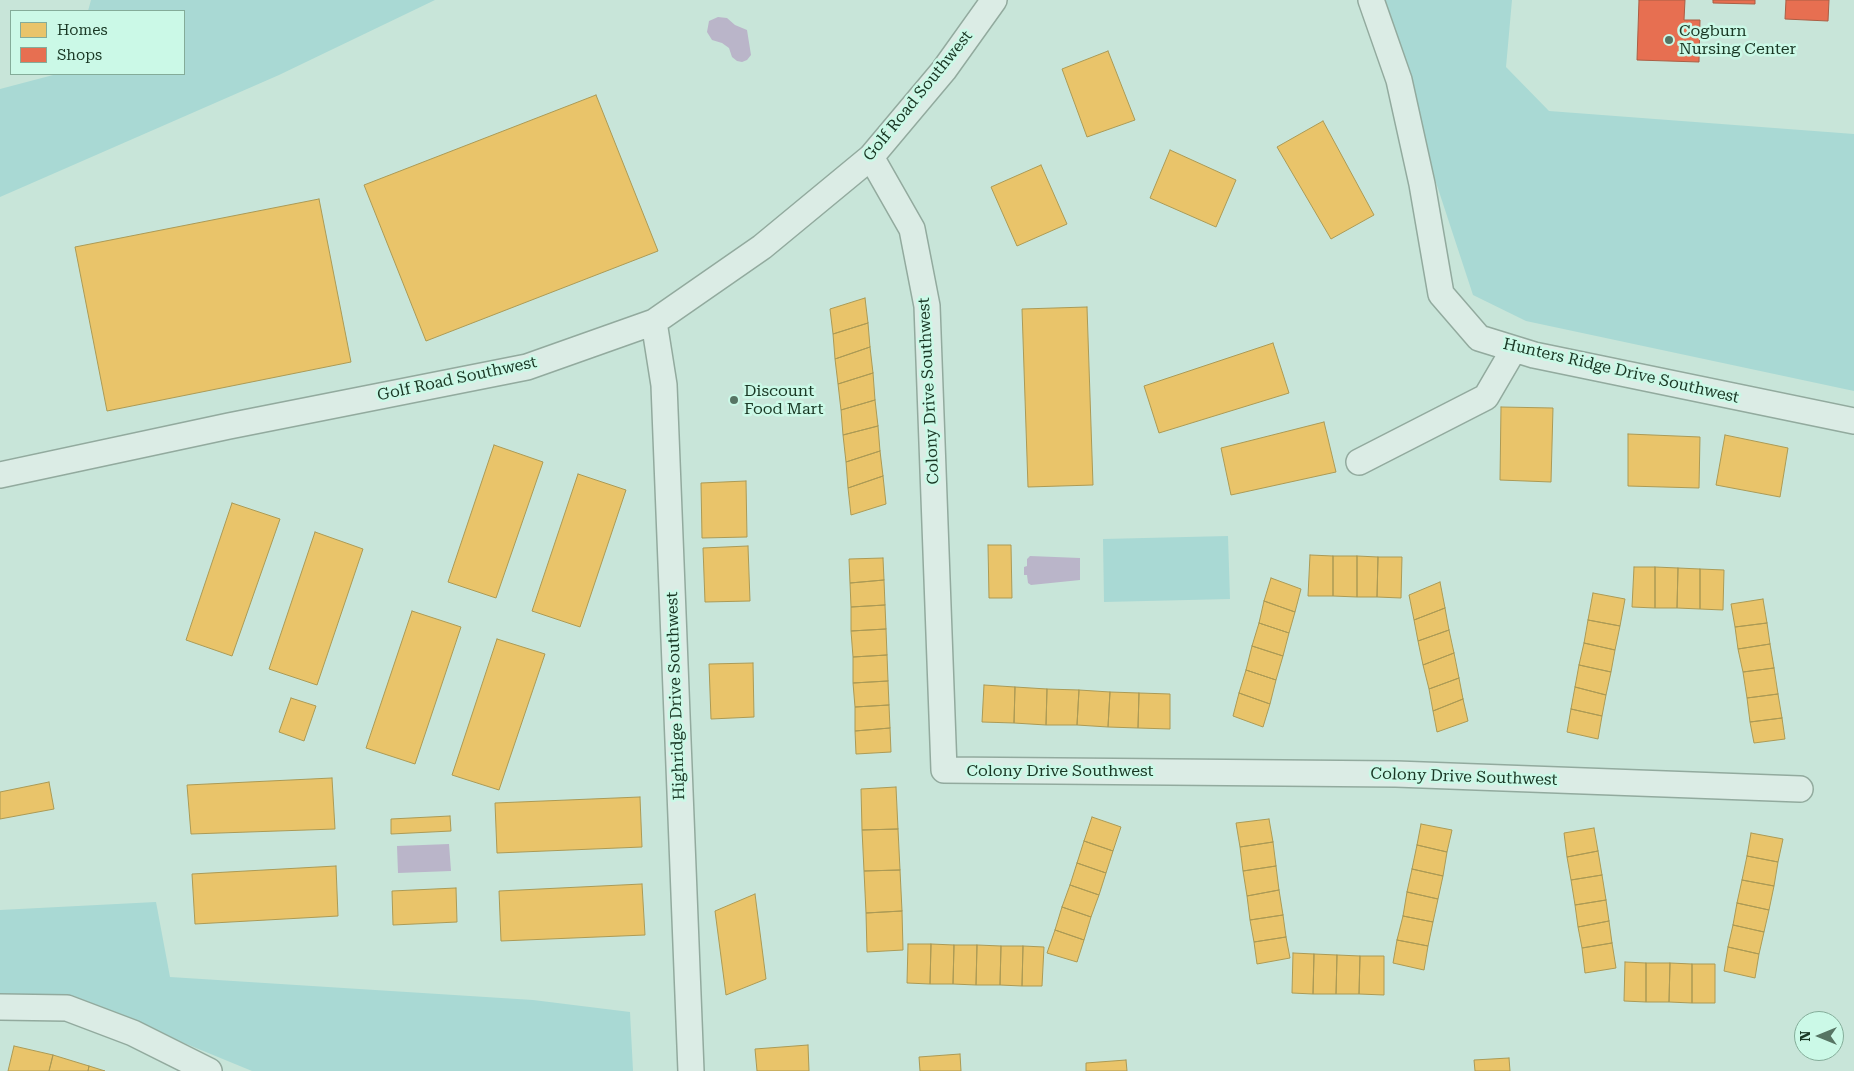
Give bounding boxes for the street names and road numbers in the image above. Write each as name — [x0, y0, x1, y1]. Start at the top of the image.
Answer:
street label: Golf Road Southwest — [859, 27, 977, 165]
street label: Colony Drive Southwest — [915, 297, 943, 485]
street label: Hunters Ridge Drive Southwest — [1501, 334, 1741, 408]
street label: Golf Road Southwest — [376, 353, 538, 405]
street label: Highridge Drive Southwest — [663, 591, 689, 801]
street label: Colony Drive Southwest — [966, 761, 1154, 781]
street label: Colony Drive Southwest — [1370, 764, 1558, 790]

